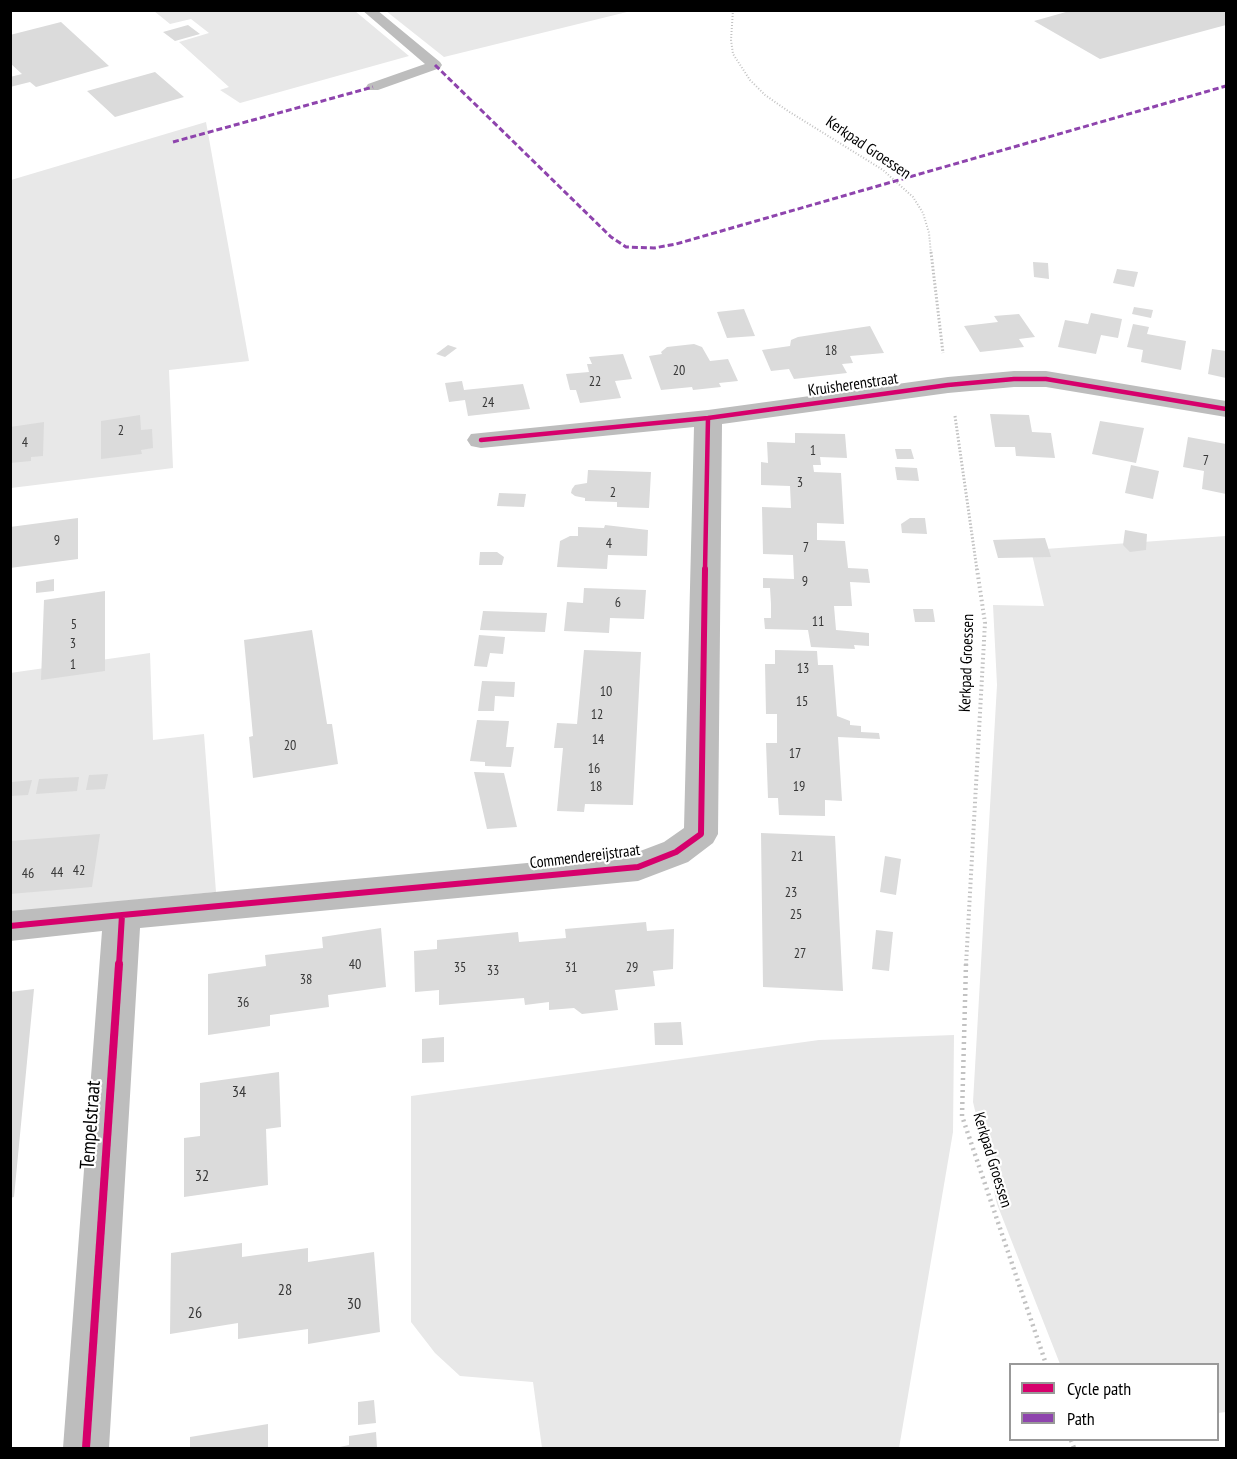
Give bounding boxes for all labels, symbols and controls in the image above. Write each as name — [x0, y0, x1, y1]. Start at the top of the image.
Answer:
street label: Kerkpad Groessen — [822, 113, 914, 183]
house number: 18 — [825, 343, 837, 359]
house number: 20 — [673, 363, 685, 379]
street label: Kruisherenstraat — [807, 369, 899, 401]
house number: 22 — [589, 374, 601, 390]
house number: 24 — [482, 395, 494, 411]
house number: 2 — [118, 423, 124, 439]
house number: 4 — [22, 435, 28, 451]
house number: 1 — [810, 443, 816, 459]
house number: 7 — [1203, 453, 1209, 469]
house number: 3 — [797, 475, 803, 491]
house number: 2 — [610, 485, 616, 501]
house number: 9 — [54, 533, 60, 549]
house number: 4 — [606, 536, 612, 552]
house number: 7 — [803, 540, 809, 556]
house number: 9 — [802, 574, 808, 590]
house number: 6 — [615, 595, 621, 611]
house number: 11 — [812, 614, 824, 630]
street label: Kerkpad Groessen — [956, 614, 978, 712]
house number: 5 — [71, 617, 77, 633]
house number: 3 — [70, 636, 76, 652]
house number: 1 — [70, 657, 76, 673]
house number: 13 — [797, 661, 809, 677]
house number: 10 — [600, 684, 612, 700]
house number: 15 — [796, 694, 808, 710]
house number: 12 — [591, 707, 603, 723]
house number: 14 — [592, 732, 604, 748]
house number: 20 — [284, 738, 296, 754]
house number: 17 — [789, 746, 801, 762]
house number: 16 — [588, 761, 600, 777]
house number: 18 — [590, 779, 602, 795]
house number: 19 — [793, 779, 805, 795]
street label: Commendereijstraat — [529, 841, 641, 873]
house number: 21 — [791, 849, 803, 865]
house number: 42 — [73, 863, 85, 879]
house number: 44 — [51, 865, 63, 881]
house number: 46 — [22, 866, 34, 882]
house number: 23 — [785, 885, 797, 901]
house number: 25 — [790, 907, 802, 923]
house number: 27 — [794, 946, 806, 962]
house number: 40 — [349, 957, 361, 973]
house number: 35 — [454, 960, 466, 976]
house number: 31 — [565, 960, 577, 976]
house number: 29 — [626, 960, 638, 976]
house number: 33 — [487, 963, 499, 979]
house number: 38 — [300, 972, 312, 988]
house number: 36 — [237, 995, 249, 1011]
street label: Tempelstraat — [76, 1080, 106, 1170]
house number: 34 — [232, 1082, 246, 1102]
street label: Kerkpad Groessen — [968, 1110, 1016, 1210]
house number: 32 — [195, 1166, 209, 1186]
house number: 28 — [278, 1280, 292, 1300]
house number: 30 — [347, 1294, 361, 1314]
house number: 26 — [188, 1303, 202, 1323]
legend — [1009, 1363, 1219, 1441]
text: Cycle path — [1067, 1377, 1131, 1400]
text: Path — [1067, 1407, 1095, 1430]

